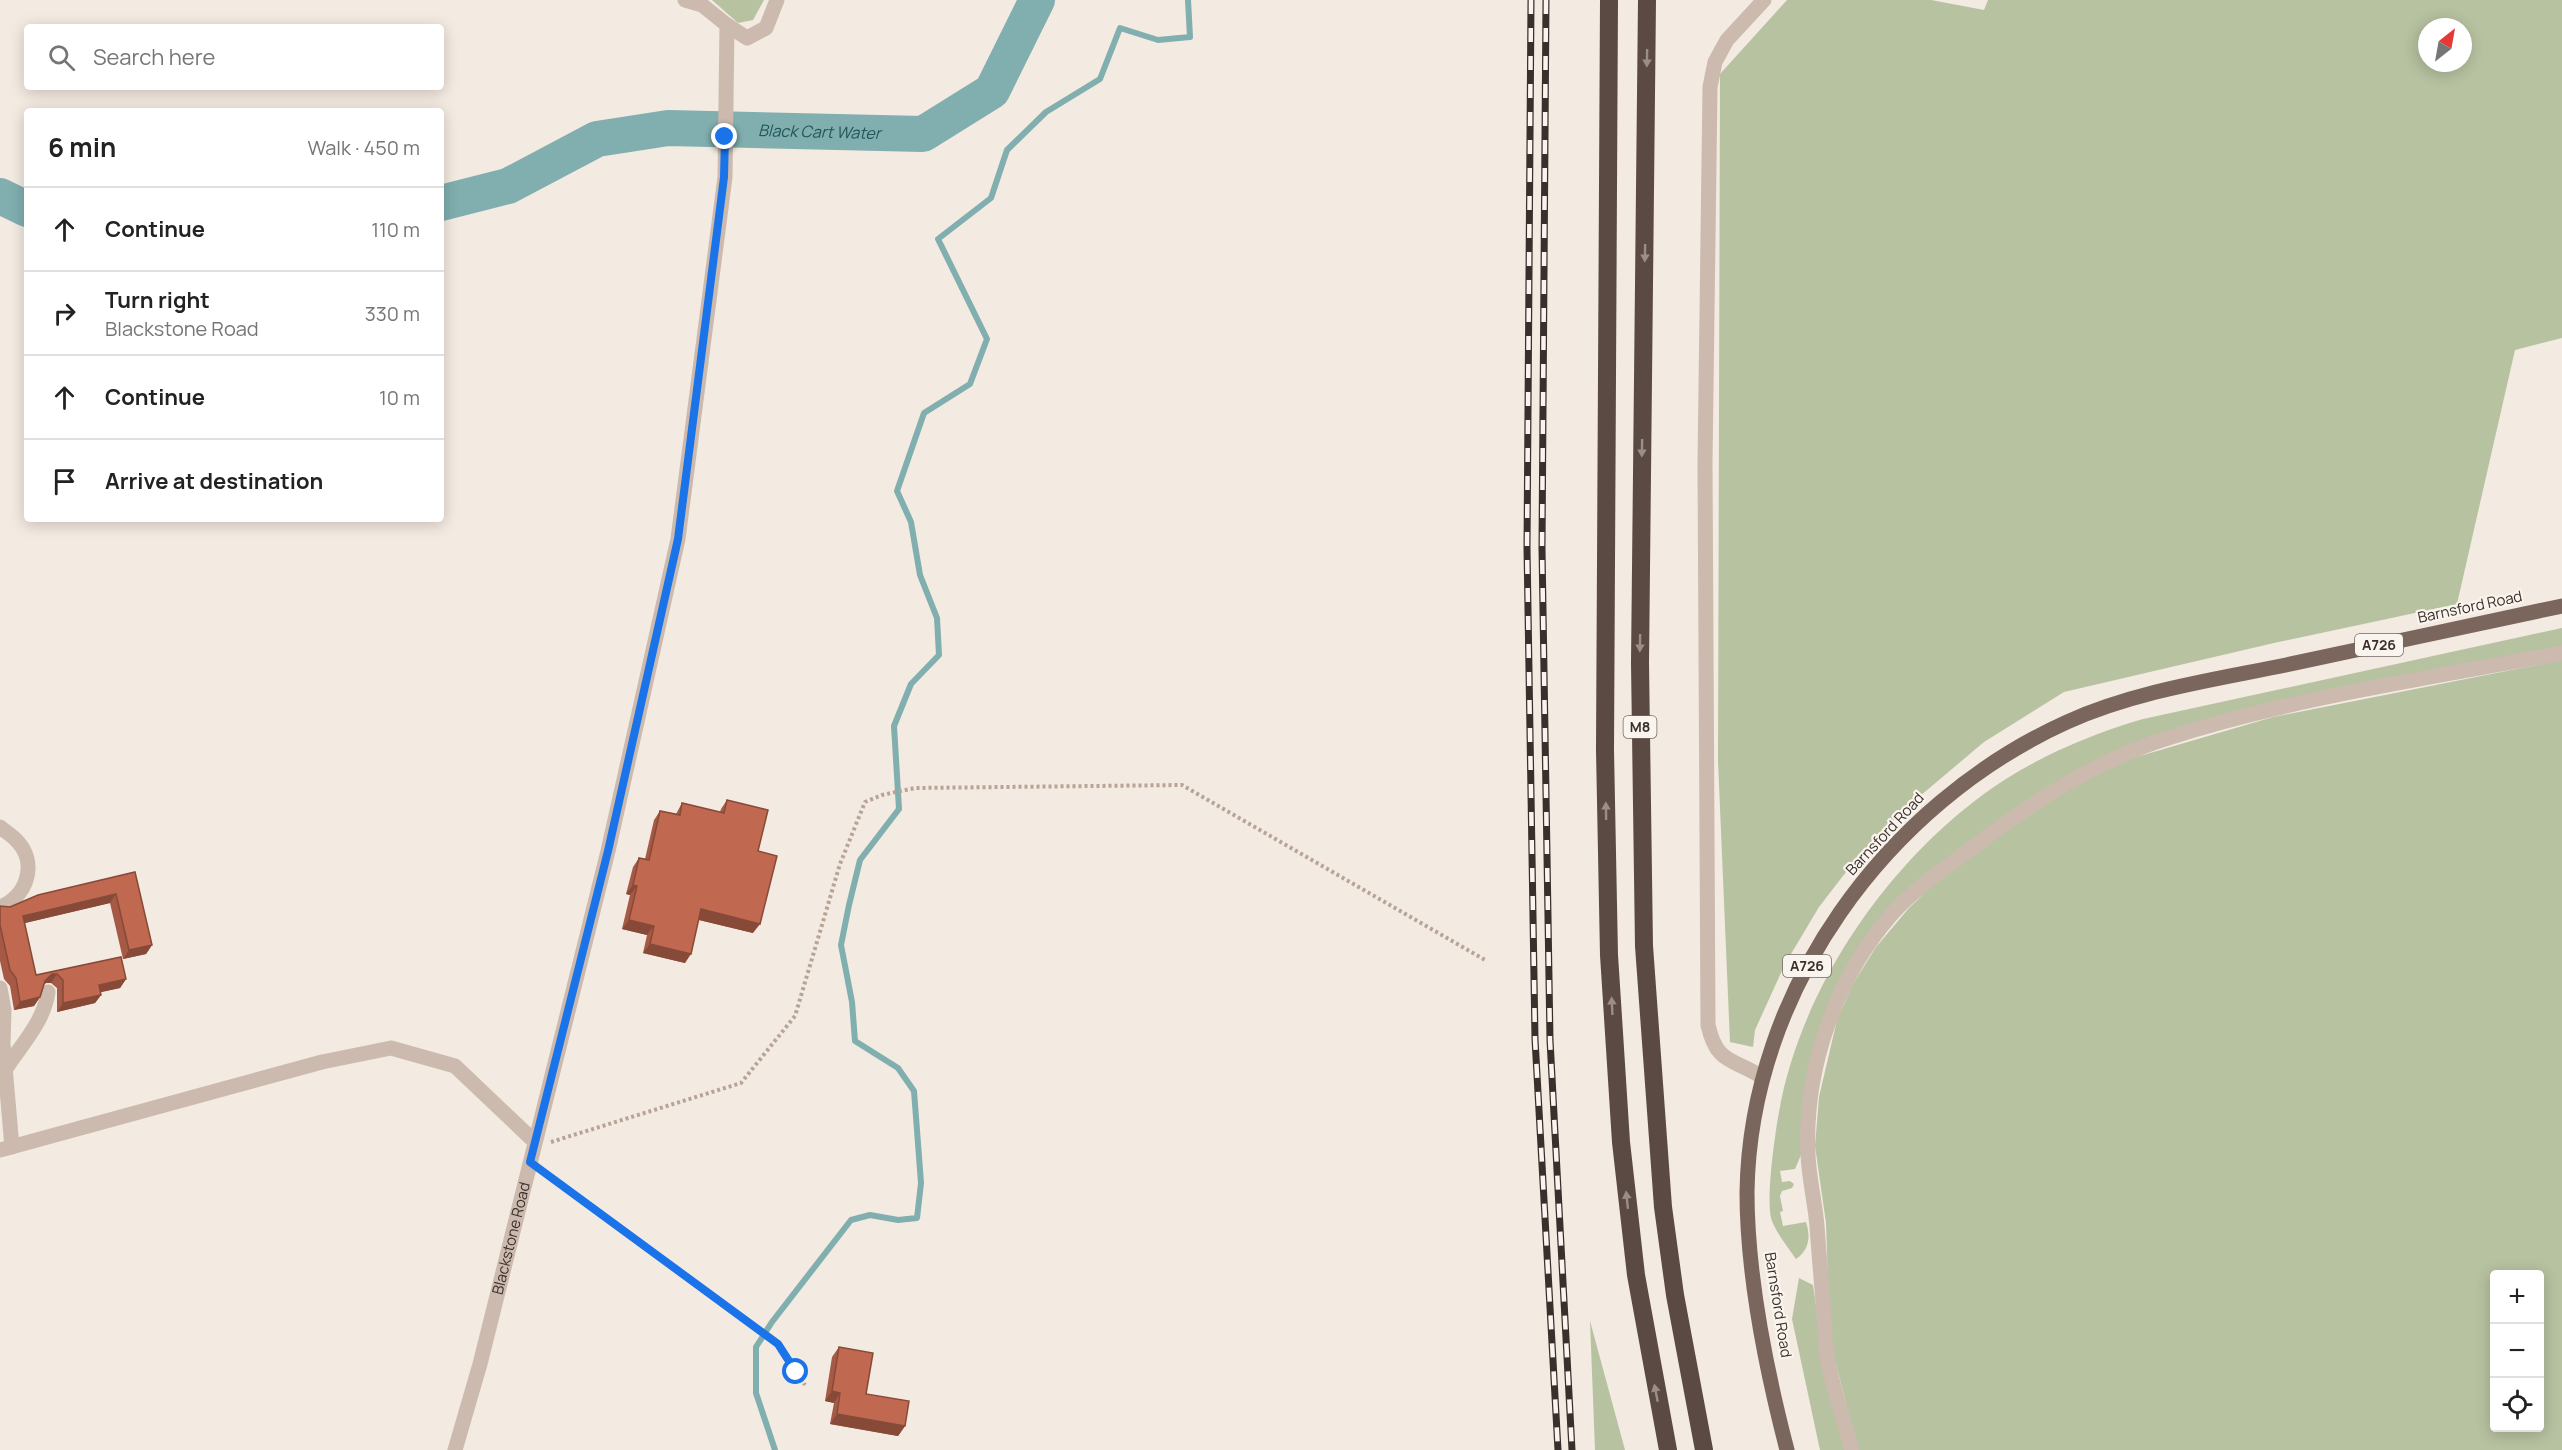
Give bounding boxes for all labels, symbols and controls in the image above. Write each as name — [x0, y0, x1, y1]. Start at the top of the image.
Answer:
north arrow — [2418, 18, 2472, 72]
search box — [24, 24, 444, 90]
icon: search — [45, 41, 78, 74]
text: Search here — [93, 42, 215, 72]
one-way arrow — [1642, 49, 1652, 68]
water label: Black Cart Water — [758, 119, 883, 144]
route end — [711, 123, 737, 149]
text: 6 min — [48, 129, 116, 165]
text: Walk · 450 m — [307, 134, 420, 161]
icon: ahead — [48, 213, 81, 246]
text: Continue — [105, 214, 205, 244]
text: 110 m — [371, 216, 420, 243]
one-way arrow — [1640, 244, 1649, 263]
text: Turn right — [105, 285, 210, 315]
icon: right — [48, 297, 81, 330]
text: 330 m — [365, 300, 420, 327]
text: Blackstone Road — [105, 315, 259, 342]
icon: ahead — [48, 381, 81, 414]
text: Continue — [105, 382, 205, 412]
text: 10 m — [379, 384, 420, 411]
one-way arrow — [1637, 439, 1647, 458]
icon: arrive — [48, 465, 81, 498]
text: Arrive at destination — [105, 466, 323, 496]
street label: Barnsford Road — [2416, 585, 2524, 628]
one-way arrow — [1635, 634, 1645, 653]
road number: A726 — [2355, 634, 2403, 656]
road number: M8 — [1624, 716, 1656, 738]
street label: Barnsford Road — [1841, 788, 1929, 880]
one-way arrow — [1601, 801, 1611, 820]
road number: A726 — [1783, 955, 1831, 977]
one-way arrow — [1607, 996, 1616, 1015]
street label: Blackstone Road — [487, 1180, 535, 1297]
one-way arrow — [1622, 1190, 1632, 1209]
street label: Barnsford Road — [1760, 1251, 1797, 1359]
map controls — [2490, 1270, 2544, 1432]
button: + — [2490, 1270, 2544, 1324]
button: − — [2490, 1324, 2544, 1378]
route start — [782, 1358, 808, 1384]
button: locate — [2490, 1378, 2544, 1432]
one-way arrow — [1651, 1383, 1660, 1402]

